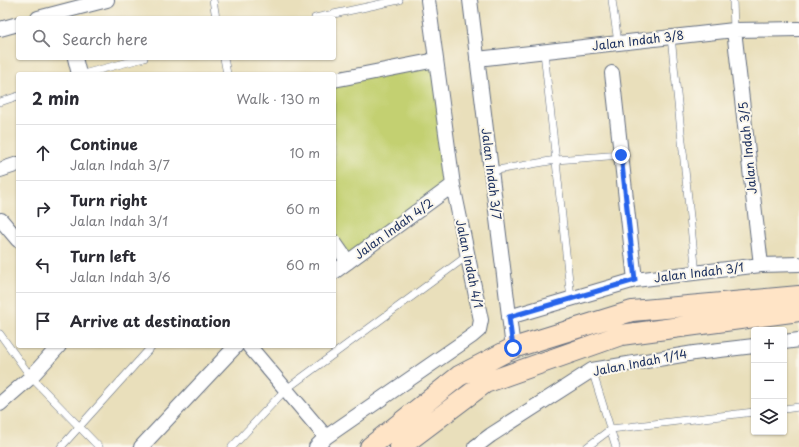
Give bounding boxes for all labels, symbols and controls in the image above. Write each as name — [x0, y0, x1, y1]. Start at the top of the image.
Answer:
search box — [16, 16, 336, 60]
street label: Jalan Indah 3/8 — [591, 25, 685, 55]
icon: search — [30, 27, 52, 49]
text: Search here — [62, 27, 148, 50]
text: 2 min — [32, 85, 79, 111]
text: Walk · 130 m — [237, 89, 320, 108]
street label: Jalan Indah 3/5 — [733, 101, 761, 195]
street label: Jalan Indah 3/7 — [477, 127, 507, 221]
text: Continue — [70, 132, 138, 155]
icon: ahead — [32, 142, 54, 164]
text: 10 m — [290, 143, 320, 162]
route end — [612, 146, 630, 164]
text: Jalan Indah 3/7 — [70, 155, 170, 174]
text: Turn right — [70, 188, 147, 211]
street label: Jalan Indah 4/2 — [350, 193, 437, 263]
icon: right — [32, 198, 54, 220]
text: 60 m — [286, 199, 320, 218]
text: Jalan Indah 3/1 — [70, 211, 168, 230]
street label: Jalan Indah 4/1 — [452, 218, 488, 310]
text: Turn left — [70, 244, 136, 267]
icon: left — [32, 254, 54, 276]
text: 60 m — [286, 255, 320, 274]
street label: Jalan Indah 3/1 — [653, 258, 745, 286]
text: Jalan Indah 3/6 — [70, 267, 171, 286]
text: Arrive at destination — [70, 309, 231, 332]
icon: arrive — [32, 310, 54, 332]
map controls — [751, 327, 787, 435]
button: + — [751, 327, 787, 363]
route start — [504, 339, 522, 357]
street label: Jalan Indah 1/14 — [591, 344, 689, 380]
button: − — [751, 363, 787, 399]
button: layers — [751, 399, 787, 435]

